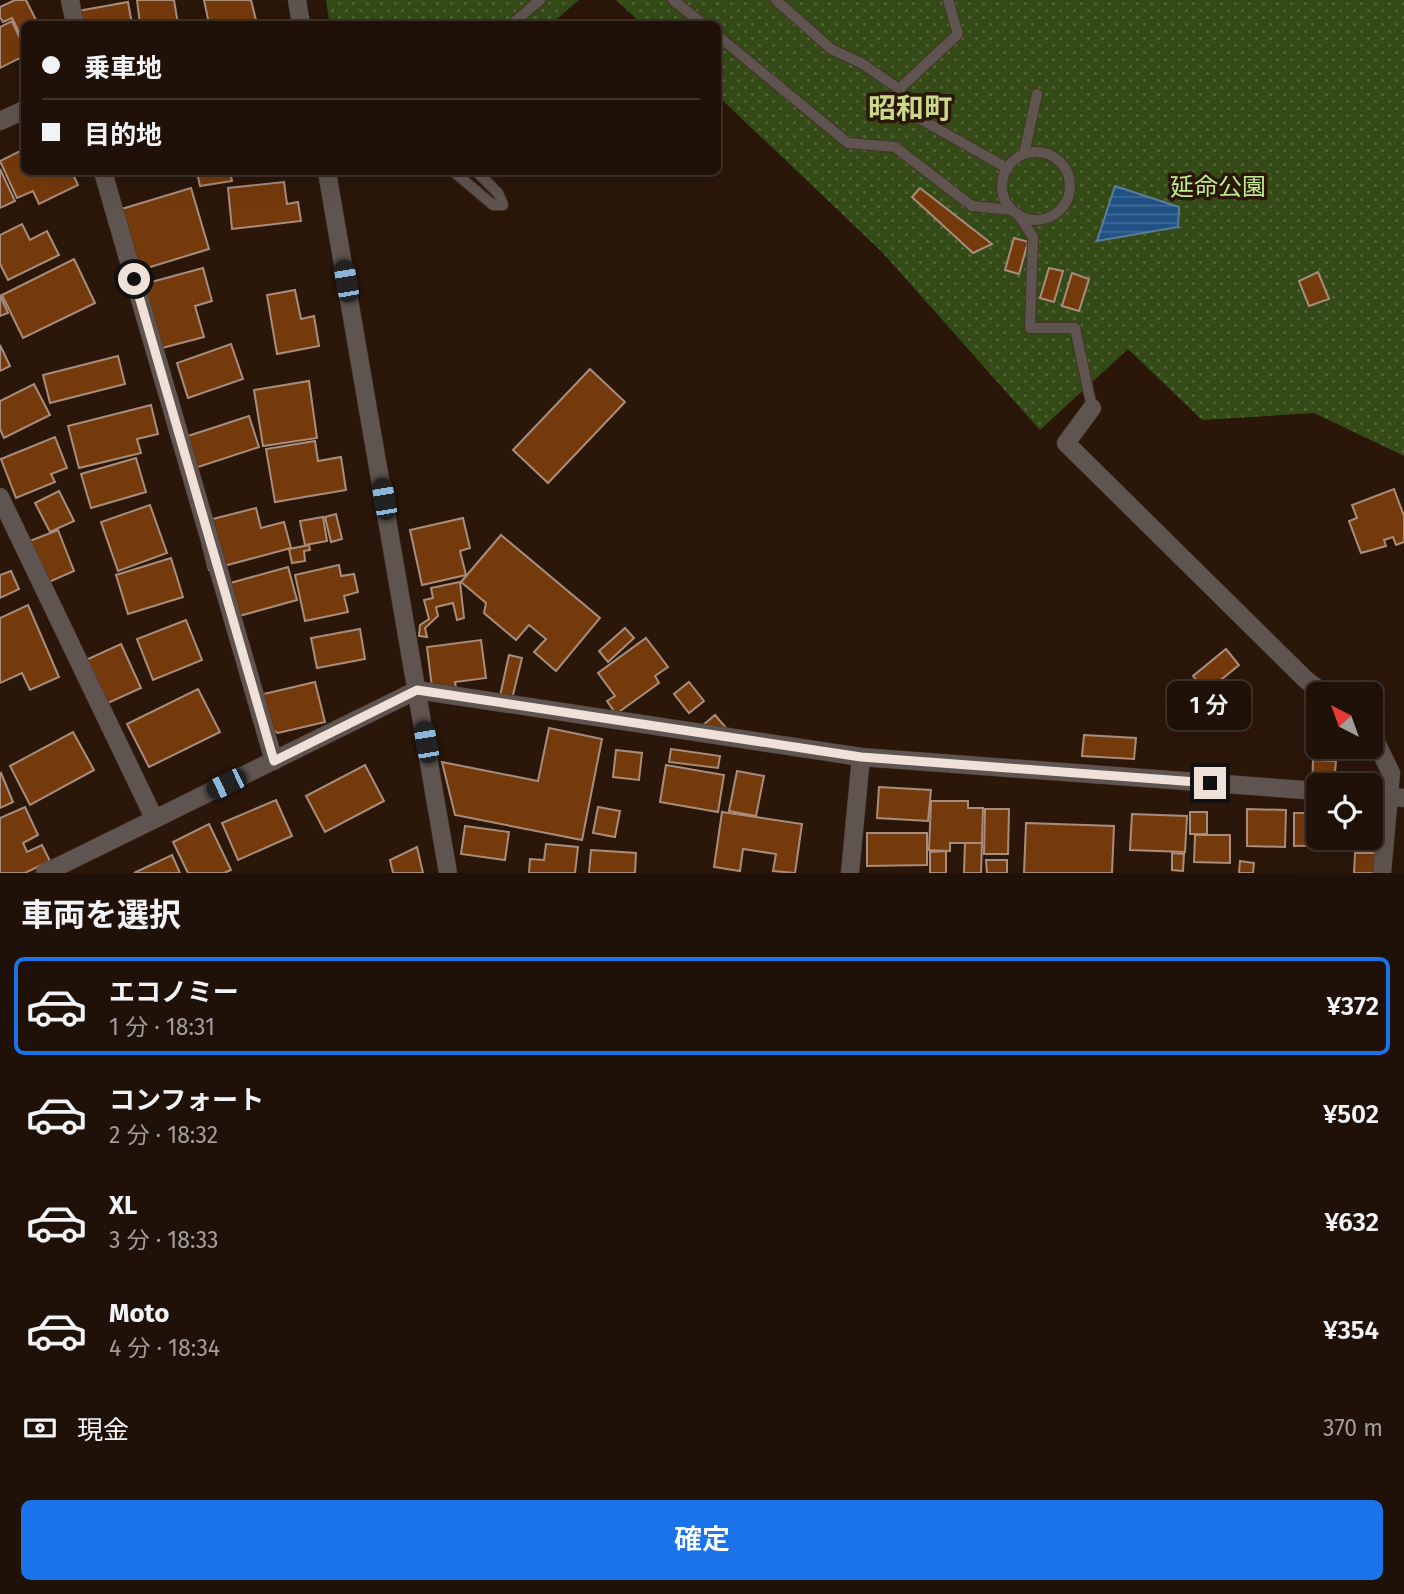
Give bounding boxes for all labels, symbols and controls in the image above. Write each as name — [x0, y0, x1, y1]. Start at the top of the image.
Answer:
text: 乗車地 — [84, 53, 162, 84]
district label: 昭和町 — [868, 92, 952, 125]
text: 目的地 — [84, 120, 162, 151]
park label: 延命公園 — [1170, 173, 1266, 201]
car — [333, 258, 360, 304]
route start — [118, 263, 150, 295]
car — [371, 476, 398, 522]
callout: 1 分 — [1168, 682, 1252, 730]
north arrow — [1306, 682, 1382, 760]
map controls — [1306, 682, 1383, 850]
text: 1 分 — [1189, 691, 1229, 719]
car — [413, 719, 440, 765]
car — [203, 765, 250, 803]
route end — [1194, 767, 1226, 799]
button: locate — [1306, 773, 1383, 850]
text: 車両を選択 — [21, 896, 181, 934]
icon: car — [25, 975, 88, 1038]
text: エコノミー — [109, 977, 239, 1008]
text: ¥372 — [1326, 991, 1379, 1022]
text: 1 分 · 18:31 — [109, 1013, 215, 1041]
icon: car — [25, 1083, 88, 1146]
text: コンフォート — [109, 1085, 264, 1116]
text: ¥502 — [1323, 1099, 1379, 1130]
text: 2 分 · 18:32 — [109, 1121, 218, 1149]
text: XL — [109, 1190, 137, 1221]
icon: car — [25, 1191, 88, 1254]
text: ¥632 — [1325, 1207, 1379, 1238]
text: 3 分 · 18:33 — [109, 1226, 219, 1254]
text: Moto — [109, 1298, 169, 1329]
icon: car — [25, 1299, 88, 1362]
text: ¥354 — [1323, 1315, 1379, 1346]
text: 4 分 · 18:34 — [109, 1334, 220, 1362]
icon: cash — [21, 1409, 59, 1447]
text: 370 m — [1323, 1414, 1383, 1442]
text: 現金 — [77, 1415, 129, 1446]
button: 確定 — [21, 1500, 1383, 1580]

